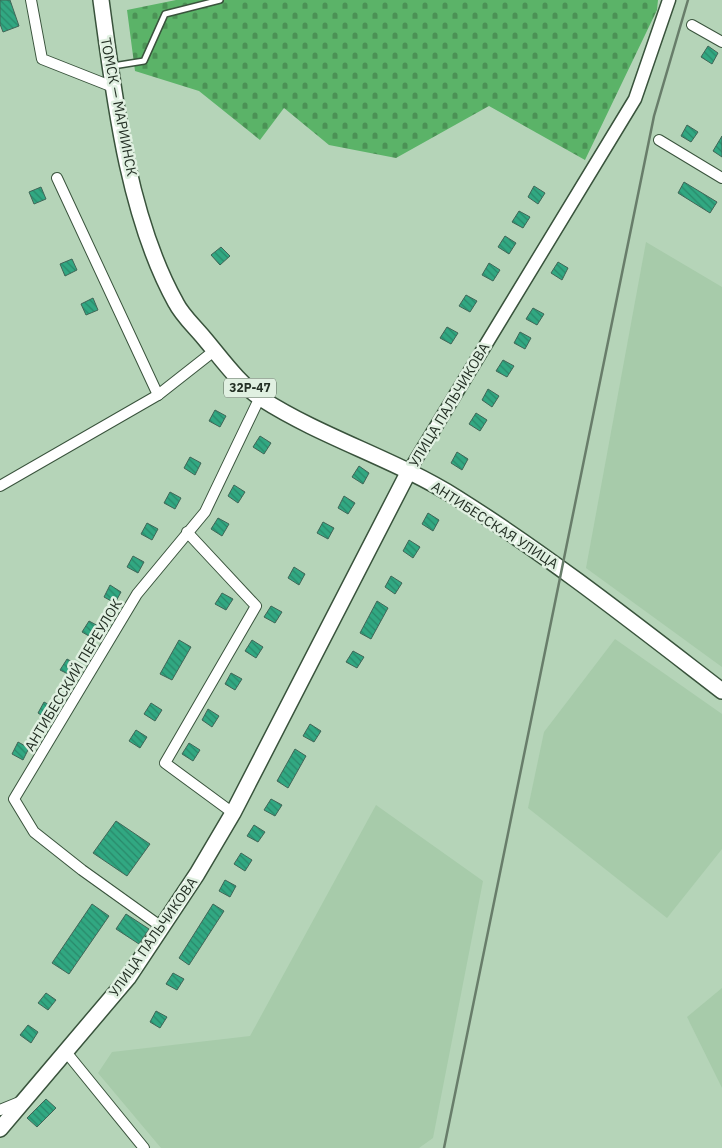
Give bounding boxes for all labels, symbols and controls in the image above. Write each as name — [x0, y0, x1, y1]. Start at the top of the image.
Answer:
street label: ТОМСК — МАРИИНСК — [97, 36, 141, 178]
street label: УЛИЦА ПАЛЬЧИКОВА — [405, 339, 493, 471]
road number: 32Р-47 — [224, 378, 276, 398]
street label: АНТИБЕССКАЯ УЛИЦА — [428, 477, 562, 573]
street label: АНТИБЕССКИЙ ПЕРЕУЛОК — [20, 595, 126, 754]
street label: УЛИЦА ПАЛЬЧИКОВА — [105, 874, 201, 1000]

